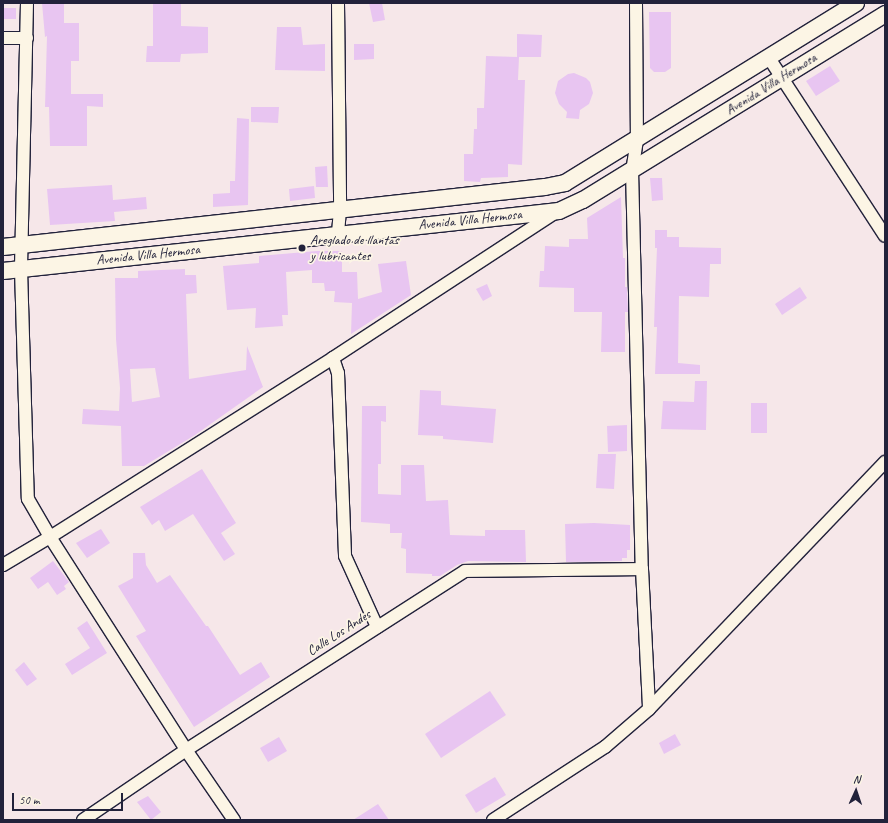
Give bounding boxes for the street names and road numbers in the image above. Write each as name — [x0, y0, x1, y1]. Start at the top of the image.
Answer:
street label: Avenida Villa Hermosa — [722, 49, 820, 119]
street label: Avenida Villa Hermosa — [417, 206, 523, 234]
street label: Avenida Villa Hermosa — [95, 241, 201, 269]
street label: Calle Los Andes — [304, 606, 374, 660]

